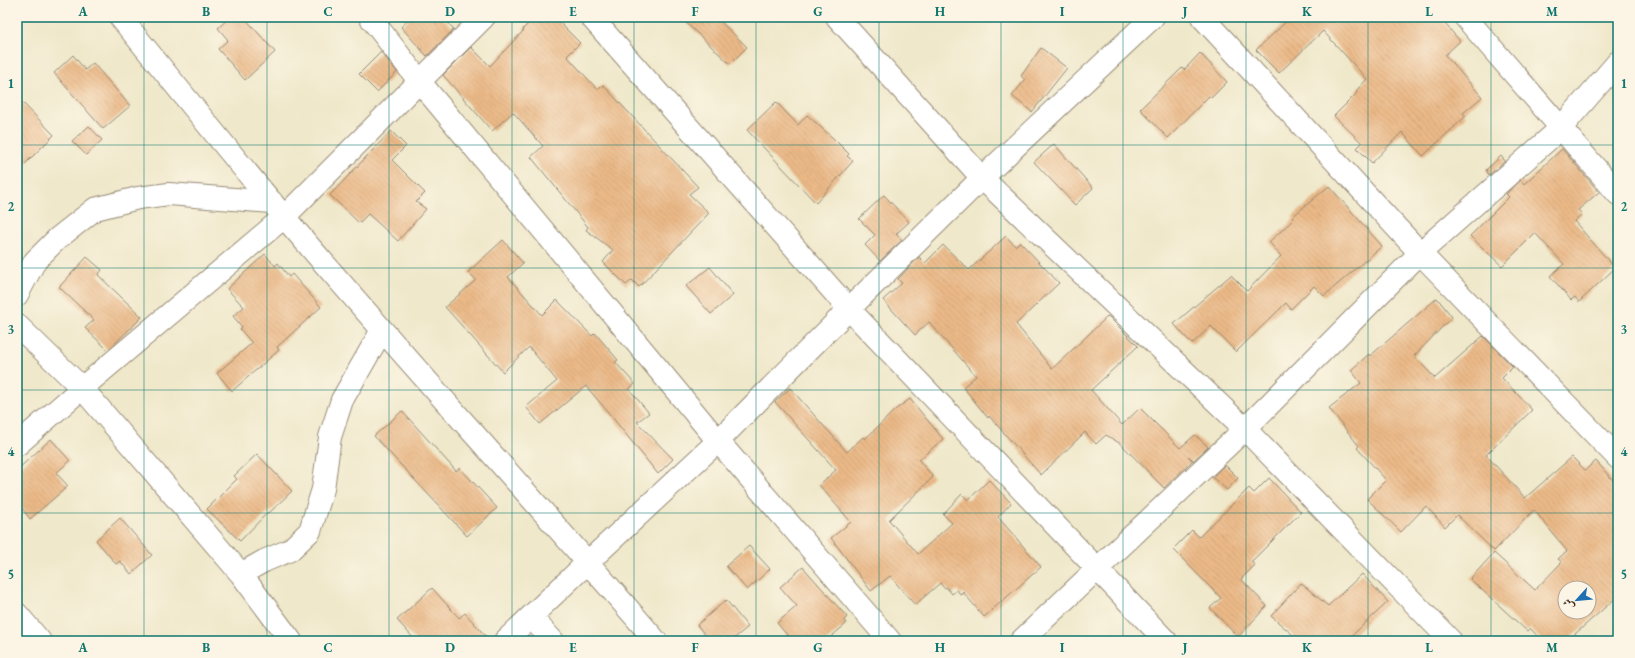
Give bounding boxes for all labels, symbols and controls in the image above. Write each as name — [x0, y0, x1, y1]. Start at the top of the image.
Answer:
text: A — [77, 3, 88, 20]
text: B — [202, 3, 210, 20]
text: C — [323, 3, 333, 20]
text: D — [445, 3, 455, 20]
text: E — [569, 3, 577, 20]
text: F — [691, 3, 699, 20]
text: G — [813, 3, 823, 20]
text: H — [935, 3, 946, 20]
text: I — [1060, 3, 1065, 20]
text: J — [1181, 3, 1188, 20]
text: K — [1302, 3, 1313, 20]
text: L — [1425, 3, 1433, 20]
text: M — [1546, 3, 1558, 20]
text: 1 — [8, 75, 15, 92]
text: 1 — [1621, 75, 1628, 92]
text: 2 — [8, 198, 15, 215]
text: 2 — [1621, 198, 1628, 215]
text: 3 — [8, 321, 15, 338]
text: 3 — [1621, 321, 1628, 338]
text: 4 — [8, 443, 15, 460]
text: 4 — [1621, 443, 1628, 460]
text: 5 — [8, 566, 14, 583]
text: 5 — [1621, 566, 1627, 583]
north arrow — [1557, 580, 1597, 620]
text: ش — [1559, 596, 1577, 613]
text: A — [77, 639, 88, 656]
text: B — [202, 639, 210, 656]
text: C — [323, 639, 333, 656]
text: D — [445, 639, 455, 656]
text: E — [569, 639, 577, 656]
text: F — [691, 639, 699, 656]
text: G — [813, 639, 823, 656]
text: H — [935, 639, 946, 656]
text: I — [1060, 639, 1065, 656]
text: J — [1181, 639, 1188, 656]
text: K — [1302, 639, 1313, 656]
text: L — [1425, 639, 1433, 656]
text: M — [1546, 639, 1558, 656]

